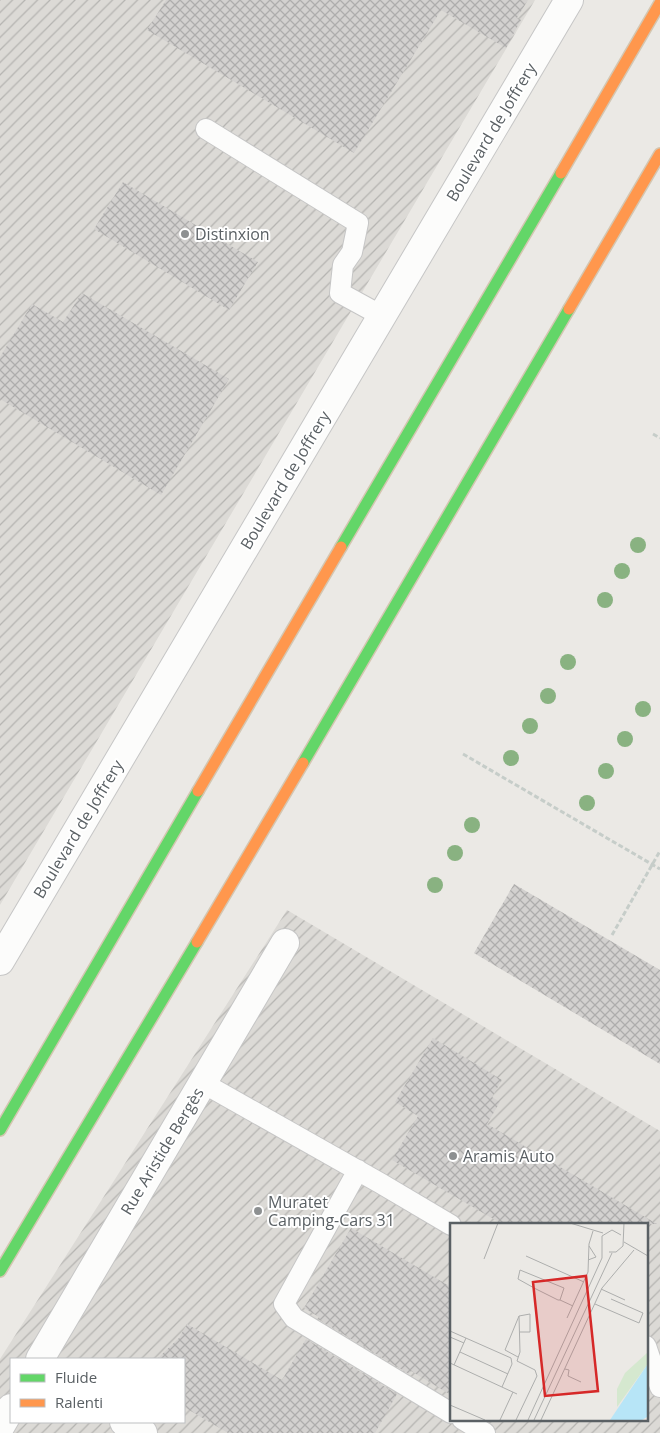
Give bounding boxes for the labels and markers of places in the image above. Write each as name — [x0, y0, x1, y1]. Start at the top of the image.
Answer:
place label: Distinxion — [195, 223, 270, 245]
marker: Distinxion — [179, 228, 191, 240]
place label: Aramis Auto — [463, 1145, 554, 1167]
marker: Aramis Auto — [447, 1150, 459, 1162]
place label: Muratet Camping-Cars 31 — [268, 1191, 395, 1231]
marker: Muratet Camping-Cars 31 — [252, 1205, 264, 1217]

